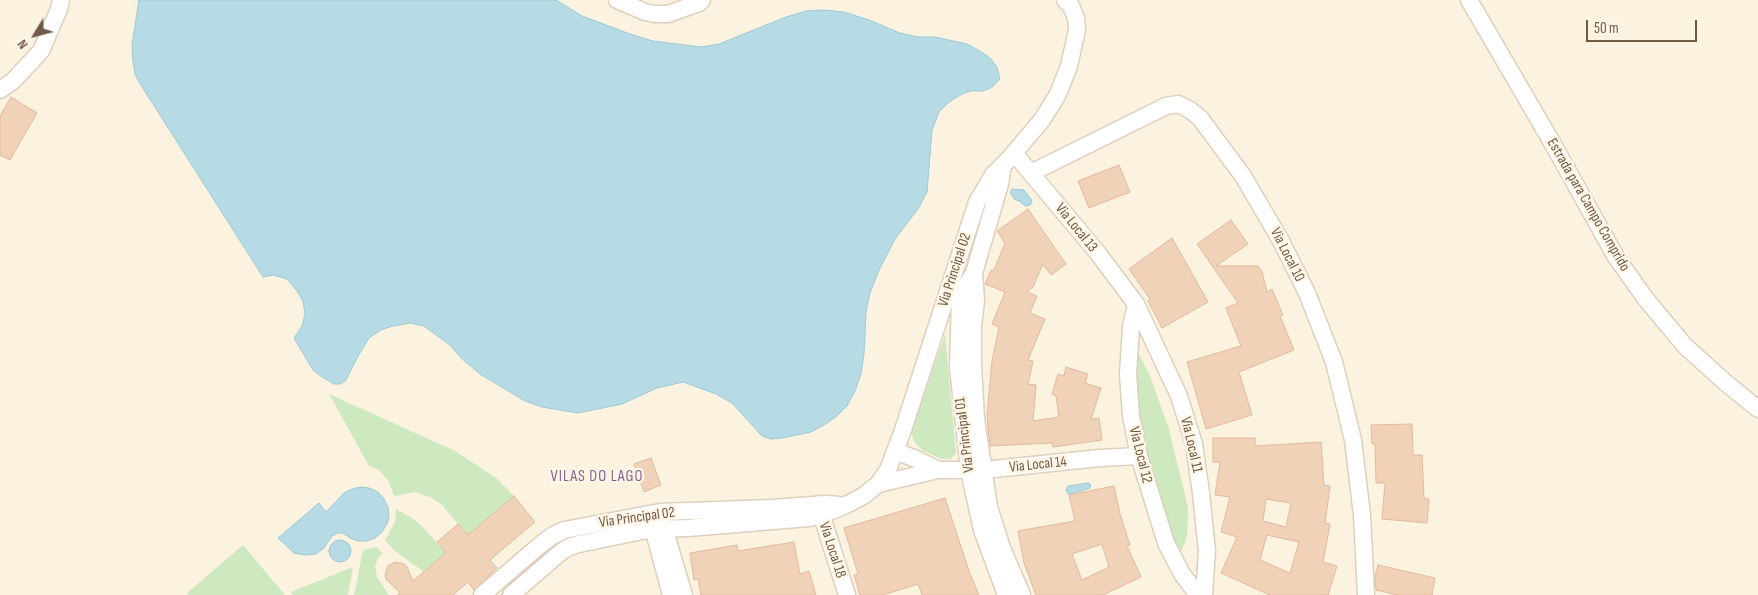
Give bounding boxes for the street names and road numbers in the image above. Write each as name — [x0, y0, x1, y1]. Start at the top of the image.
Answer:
street label: Estrada para Campo Comprido — [1543, 135, 1633, 275]
street label: Via Local 13 — [1051, 200, 1101, 256]
street label: Via Local 10 — [1266, 225, 1308, 285]
street label: Via Principal 02 — [935, 231, 975, 309]
street label: Via Principal 01 — [951, 396, 979, 474]
street label: Via Local 11 — [1176, 415, 1206, 475]
street label: Via Local 12 — [1124, 425, 1156, 485]
street label: Via Local 14 — [1008, 453, 1068, 477]
street label: Via Principal 02 — [598, 504, 676, 532]
street label: Via Local 18 — [814, 520, 850, 580]

